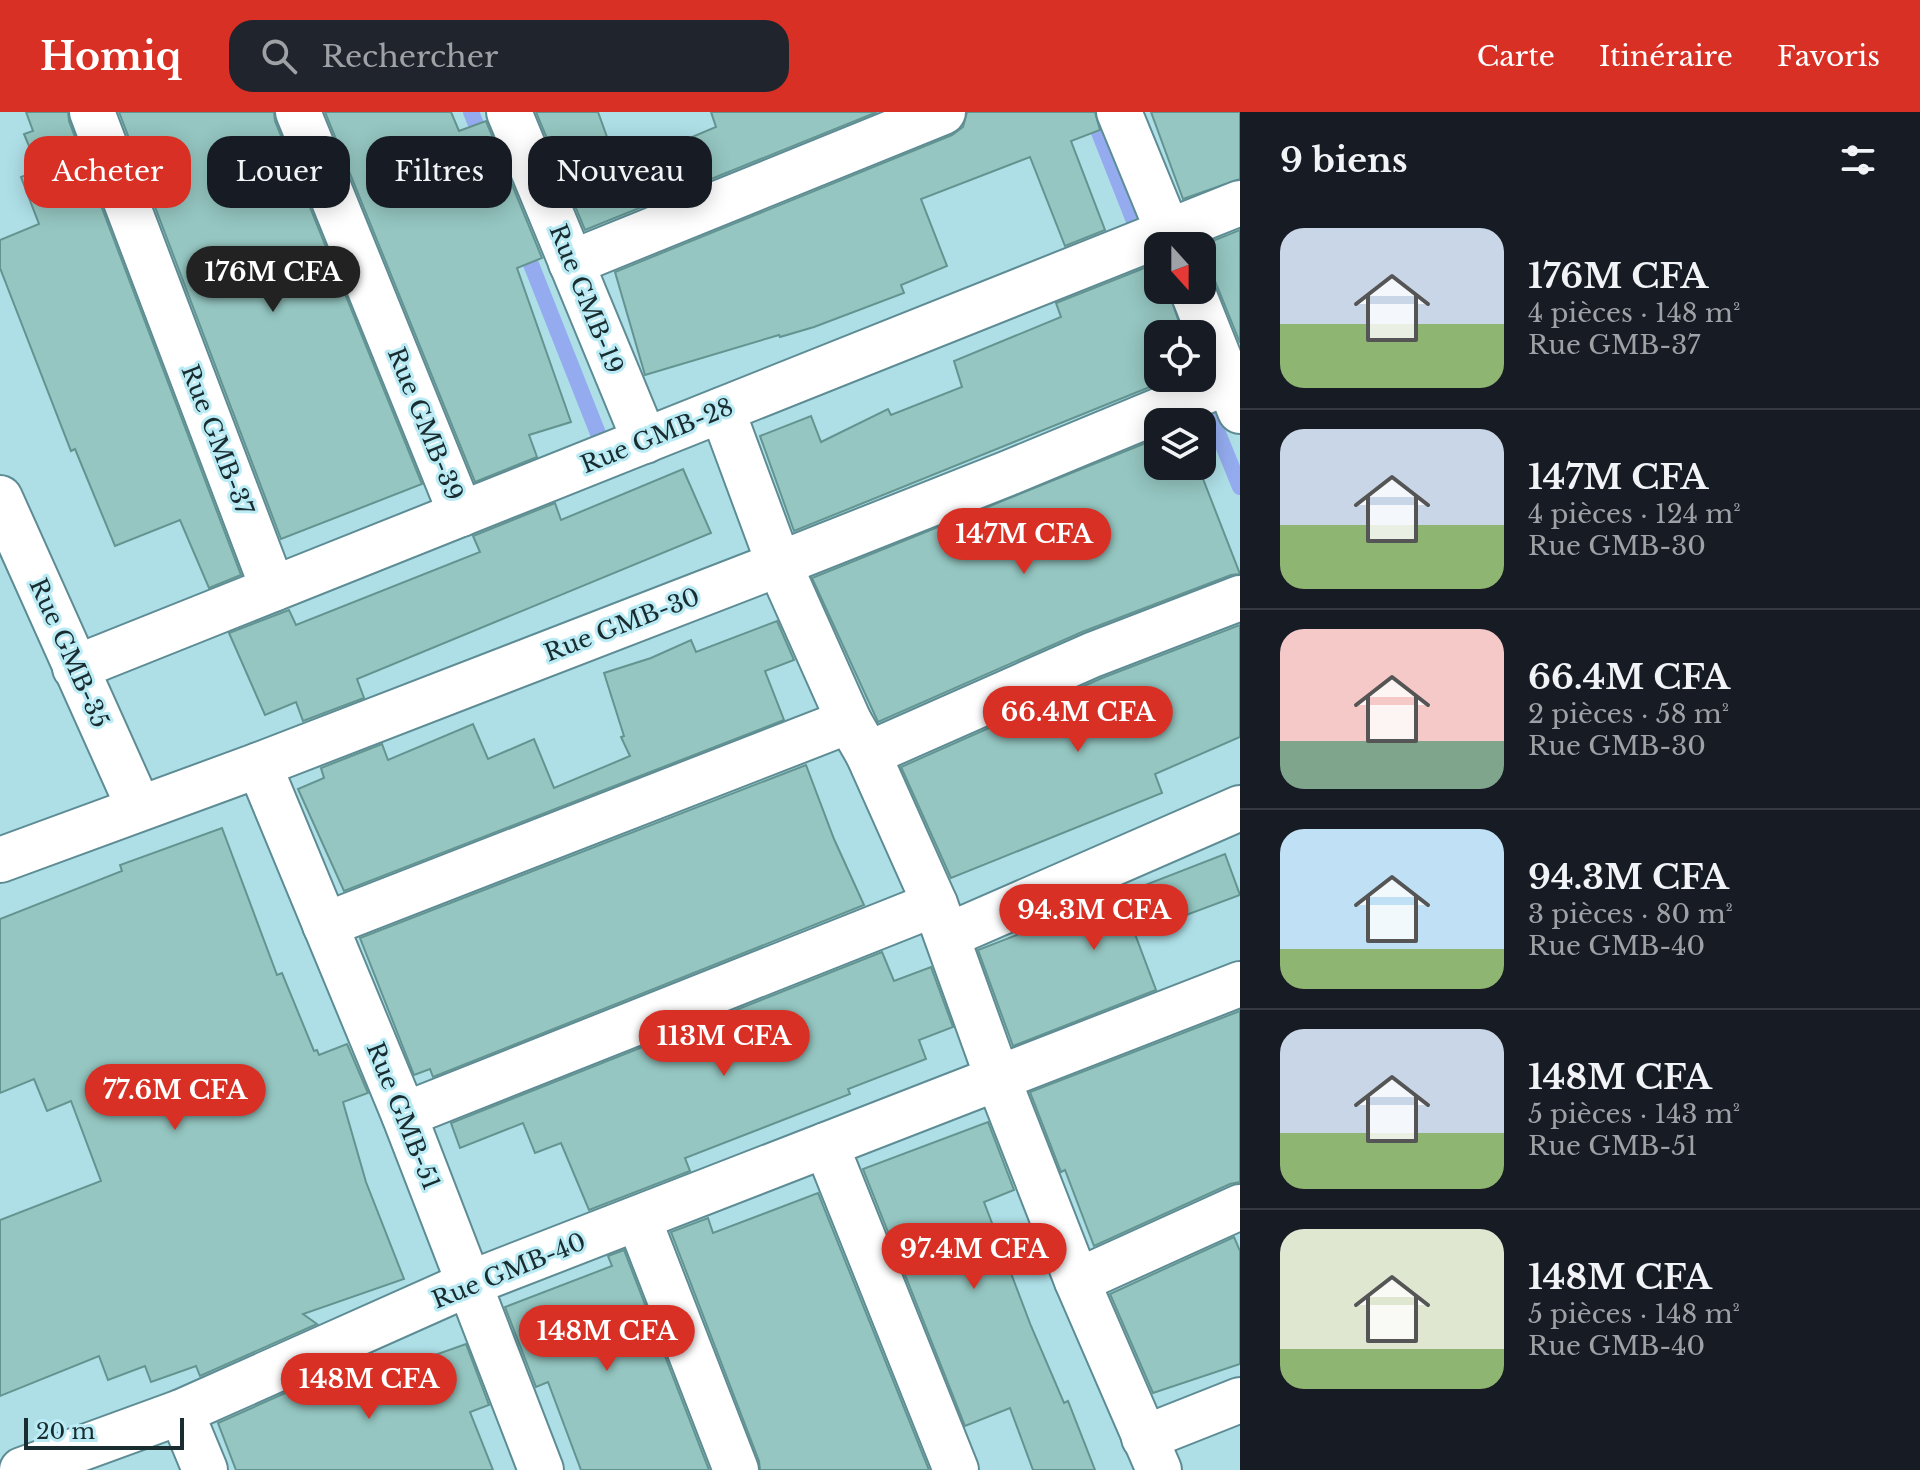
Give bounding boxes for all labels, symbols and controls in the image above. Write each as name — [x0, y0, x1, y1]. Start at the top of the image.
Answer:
search box — [229, 20, 789, 92]
text: Homiq — [40, 33, 181, 80]
icon: search — [257, 34, 301, 78]
text: Rechercher — [321, 38, 498, 75]
text: Carte — [1477, 39, 1555, 74]
text: Itinéraire — [1599, 39, 1733, 74]
text: Favoris — [1777, 39, 1880, 74]
chip: Acheter — [24, 136, 191, 208]
chip: Louer — [207, 136, 350, 208]
chip: Filtres — [366, 136, 512, 208]
chip: Nouveau — [528, 136, 712, 208]
icon: filters — [1836, 138, 1880, 182]
text: 9 biens — [1280, 139, 1408, 181]
street label: Rue GMB-19 — [543, 220, 630, 378]
north arrow — [1144, 232, 1216, 304]
map controls — [1144, 232, 1216, 480]
pin: 176M CFA — [190, 246, 356, 314]
text: 176M CFA — [1528, 255, 1708, 297]
text: 176M CFA — [204, 256, 342, 288]
icon: home — [1344, 260, 1440, 356]
text: 4 pièces · 148 m² — [1528, 297, 1740, 329]
button: locate — [1144, 320, 1216, 392]
text: Rue GMB-37 — [1528, 329, 1700, 361]
street label: Rue GMB-39 — [382, 343, 469, 505]
street label: Rue GMB-37 — [175, 360, 260, 520]
street label: Rue GMB-28 — [576, 392, 737, 479]
button: layers — [1144, 408, 1216, 480]
text: 147M CFA — [1528, 456, 1708, 498]
icon: home — [1344, 461, 1440, 557]
text: 4 pièces · 124 m² — [1528, 498, 1741, 530]
pin: 147M CFA — [941, 508, 1107, 576]
text: 147M CFA — [955, 518, 1093, 550]
text: Rue GMB-30 — [1528, 530, 1706, 562]
street label: Rue GMB-35 — [24, 574, 115, 732]
street label: Rue GMB-30 — [540, 582, 704, 667]
text: 66.4M CFA — [1528, 656, 1730, 698]
icon: home — [1344, 661, 1440, 757]
pin: 66.4M CFA — [986, 686, 1170, 754]
text: 66.4M CFA — [1001, 696, 1155, 728]
text: 2 pièces · 58 m² — [1528, 698, 1729, 730]
text: Rue GMB-30 — [1528, 730, 1706, 762]
text: 94.3M CFA — [1528, 856, 1729, 898]
icon: home — [1344, 861, 1440, 957]
pin: 94.3M CFA — [1002, 884, 1186, 952]
text: 94.3M CFA — [1017, 894, 1171, 926]
text: 3 pièces · 80 m² — [1528, 898, 1733, 930]
text: Rue GMB-40 — [1528, 930, 1705, 962]
pin: 113M CFA — [641, 1010, 807, 1078]
text: 113M CFA — [657, 1020, 791, 1052]
street label: Rue GMB-51 — [361, 1038, 446, 1194]
text: 148M CFA — [1528, 1056, 1712, 1098]
icon: home — [1344, 1061, 1440, 1157]
pin: 77.6M CFA — [83, 1064, 267, 1132]
text: 77.6M CFA — [103, 1074, 247, 1106]
text: 5 pièces · 143 m² — [1528, 1098, 1740, 1130]
text: Rue GMB-51 — [1528, 1130, 1698, 1162]
pin: 97.4M CFA — [882, 1223, 1066, 1291]
street label: Rue GMB-40 — [428, 1226, 590, 1315]
text: 97.4M CFA — [900, 1233, 1048, 1265]
text: 148M CFA — [1528, 1256, 1712, 1298]
icon: home — [1344, 1261, 1440, 1357]
text: 5 pièces · 148 m² — [1528, 1298, 1740, 1330]
pin: 148M CFA — [524, 1305, 690, 1373]
text: 148M CFA — [537, 1315, 677, 1347]
text: Rue GMB-40 — [1528, 1330, 1705, 1362]
pin: 148M CFA — [286, 1353, 452, 1421]
text: 148M CFA — [299, 1363, 439, 1395]
scale bar — [24, 1414, 184, 1450]
text: 20 m — [36, 1418, 95, 1445]

